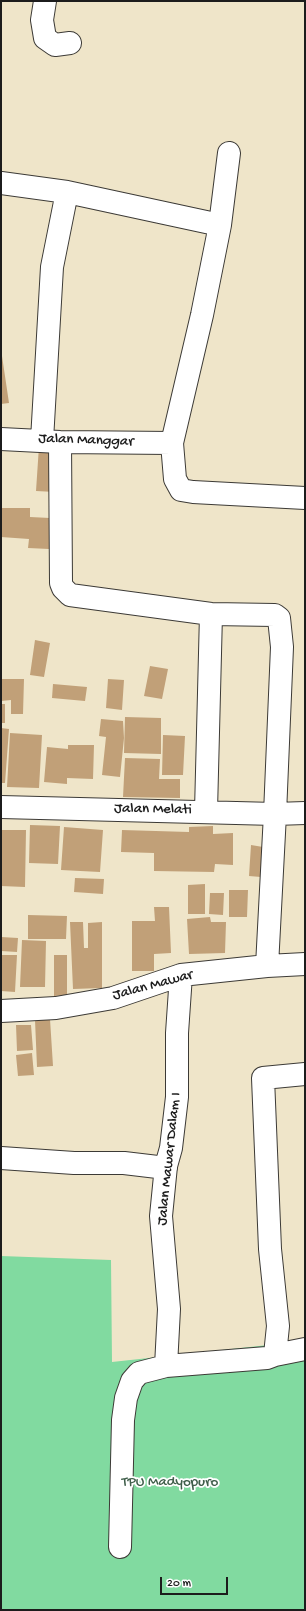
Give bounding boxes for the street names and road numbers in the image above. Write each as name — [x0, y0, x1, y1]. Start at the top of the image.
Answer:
street label: Jalan Manggar — [38, 430, 134, 452]
street label: Jalan Melati — [114, 800, 192, 820]
street label: Jalan Mawar — [111, 967, 195, 1005]
street label: Jalan Mawar Dalam I — [154, 1092, 186, 1226]

